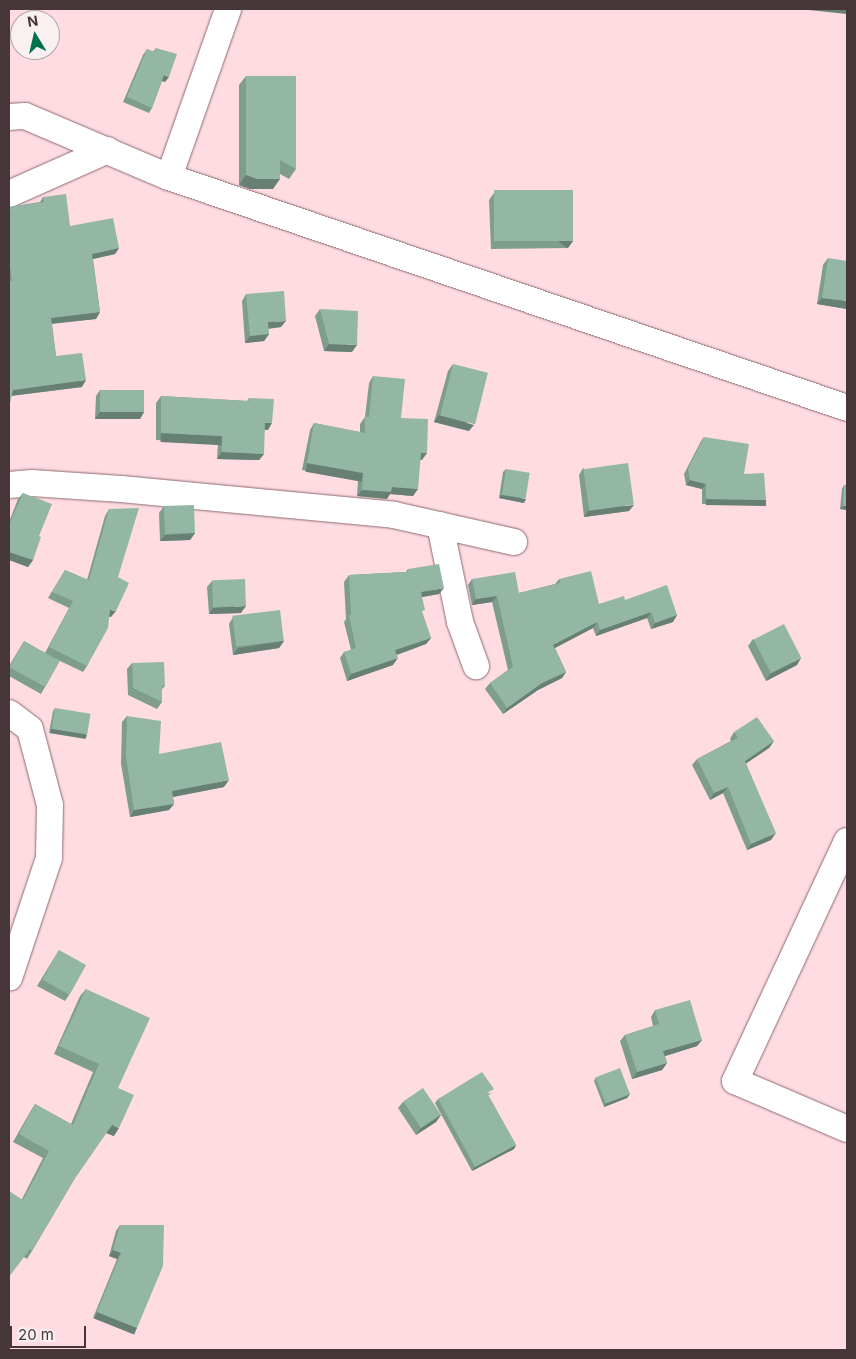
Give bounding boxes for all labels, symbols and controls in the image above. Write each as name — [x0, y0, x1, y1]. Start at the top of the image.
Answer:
north arrow — [10, 10, 60, 60]
text: N — [26, 11, 39, 30]
scale bar — [12, 1316, 89, 1348]
text: 20 m — [18, 1325, 54, 1344]

